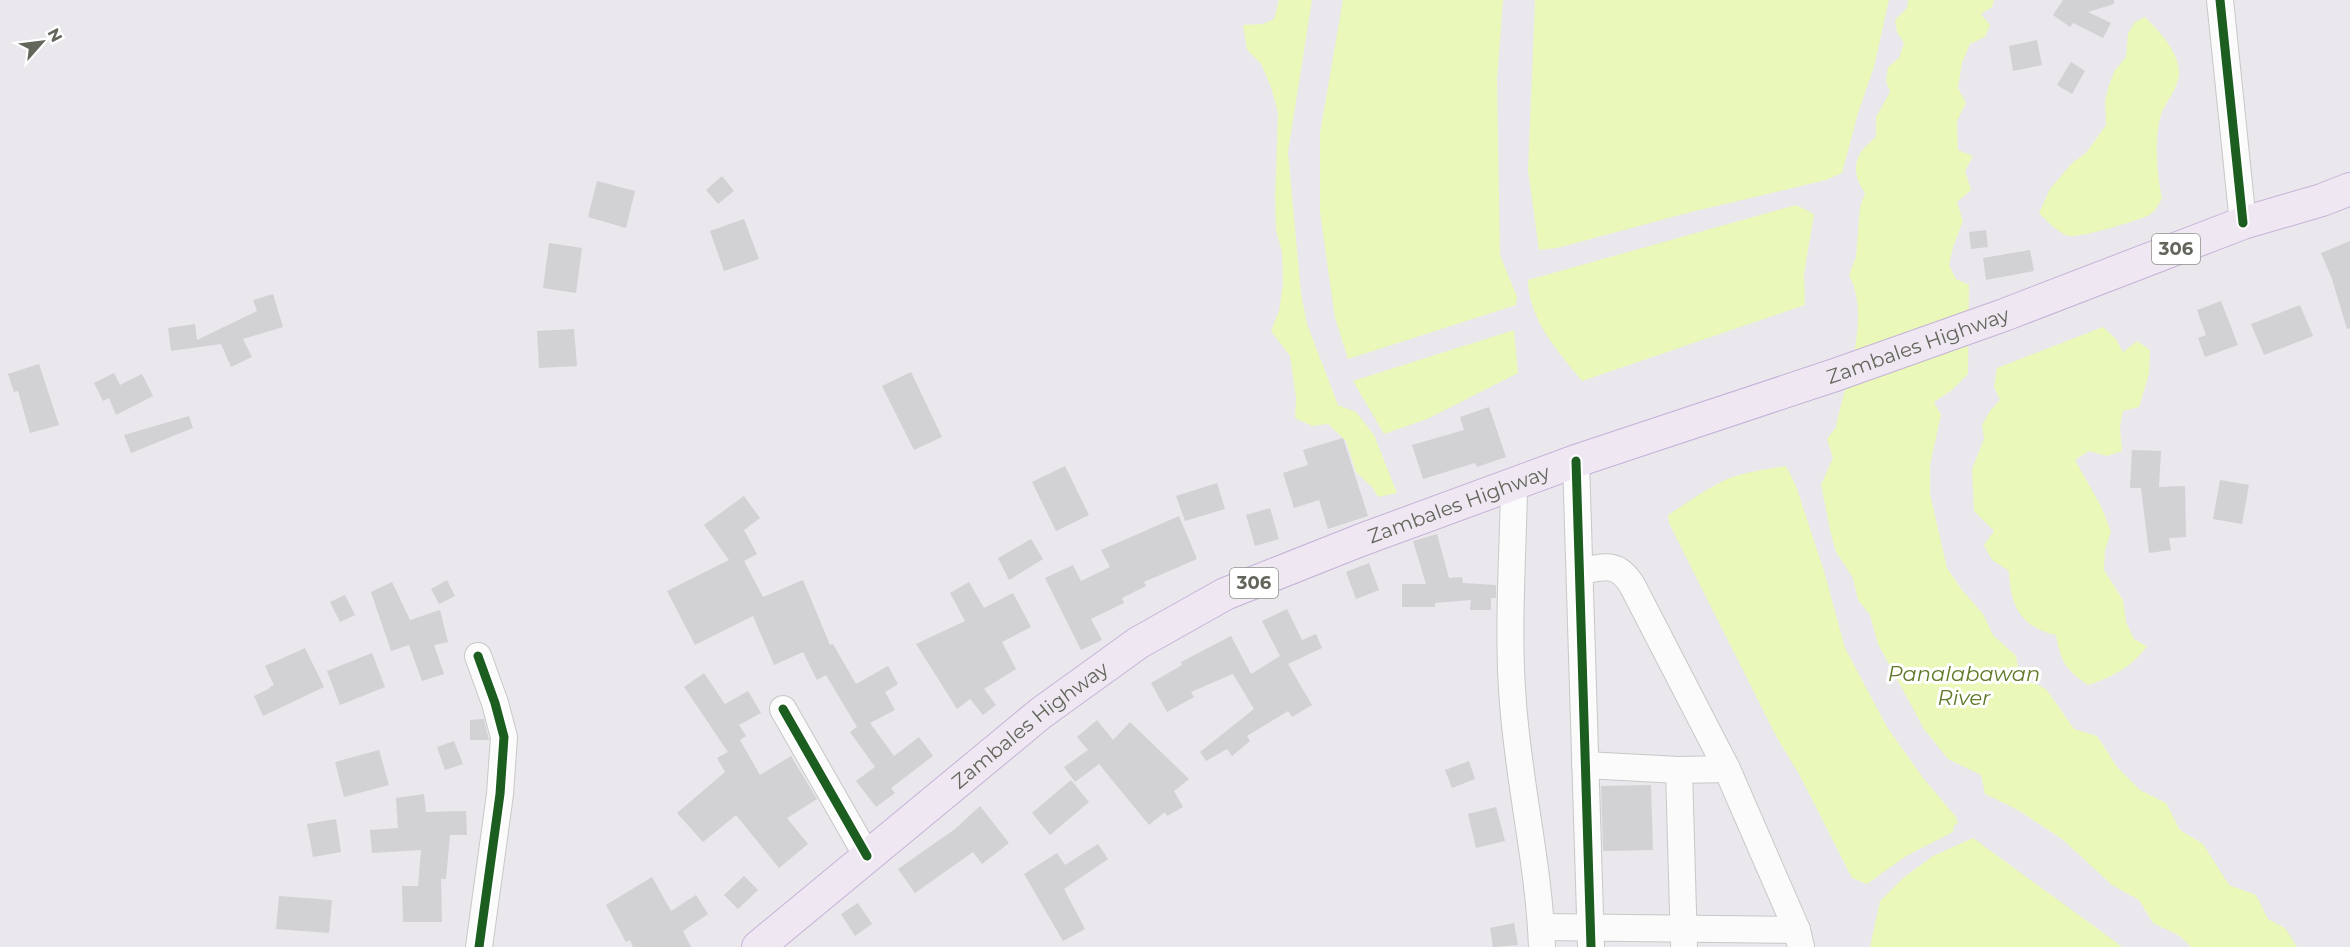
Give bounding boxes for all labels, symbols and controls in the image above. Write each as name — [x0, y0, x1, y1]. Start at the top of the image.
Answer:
north arrow — [12, 12, 72, 72]
text: N — [43, 25, 66, 45]
road number: 306 — [2152, 234, 2200, 264]
street label: Zambales Highway — [1824, 302, 2013, 389]
street label: Zambales Highway — [1364, 460, 1553, 549]
road number: 306 — [1230, 568, 1278, 598]
street label: Zambales Highway — [947, 656, 1113, 794]
water label: Panalabawan River — [1888, 661, 2040, 710]

